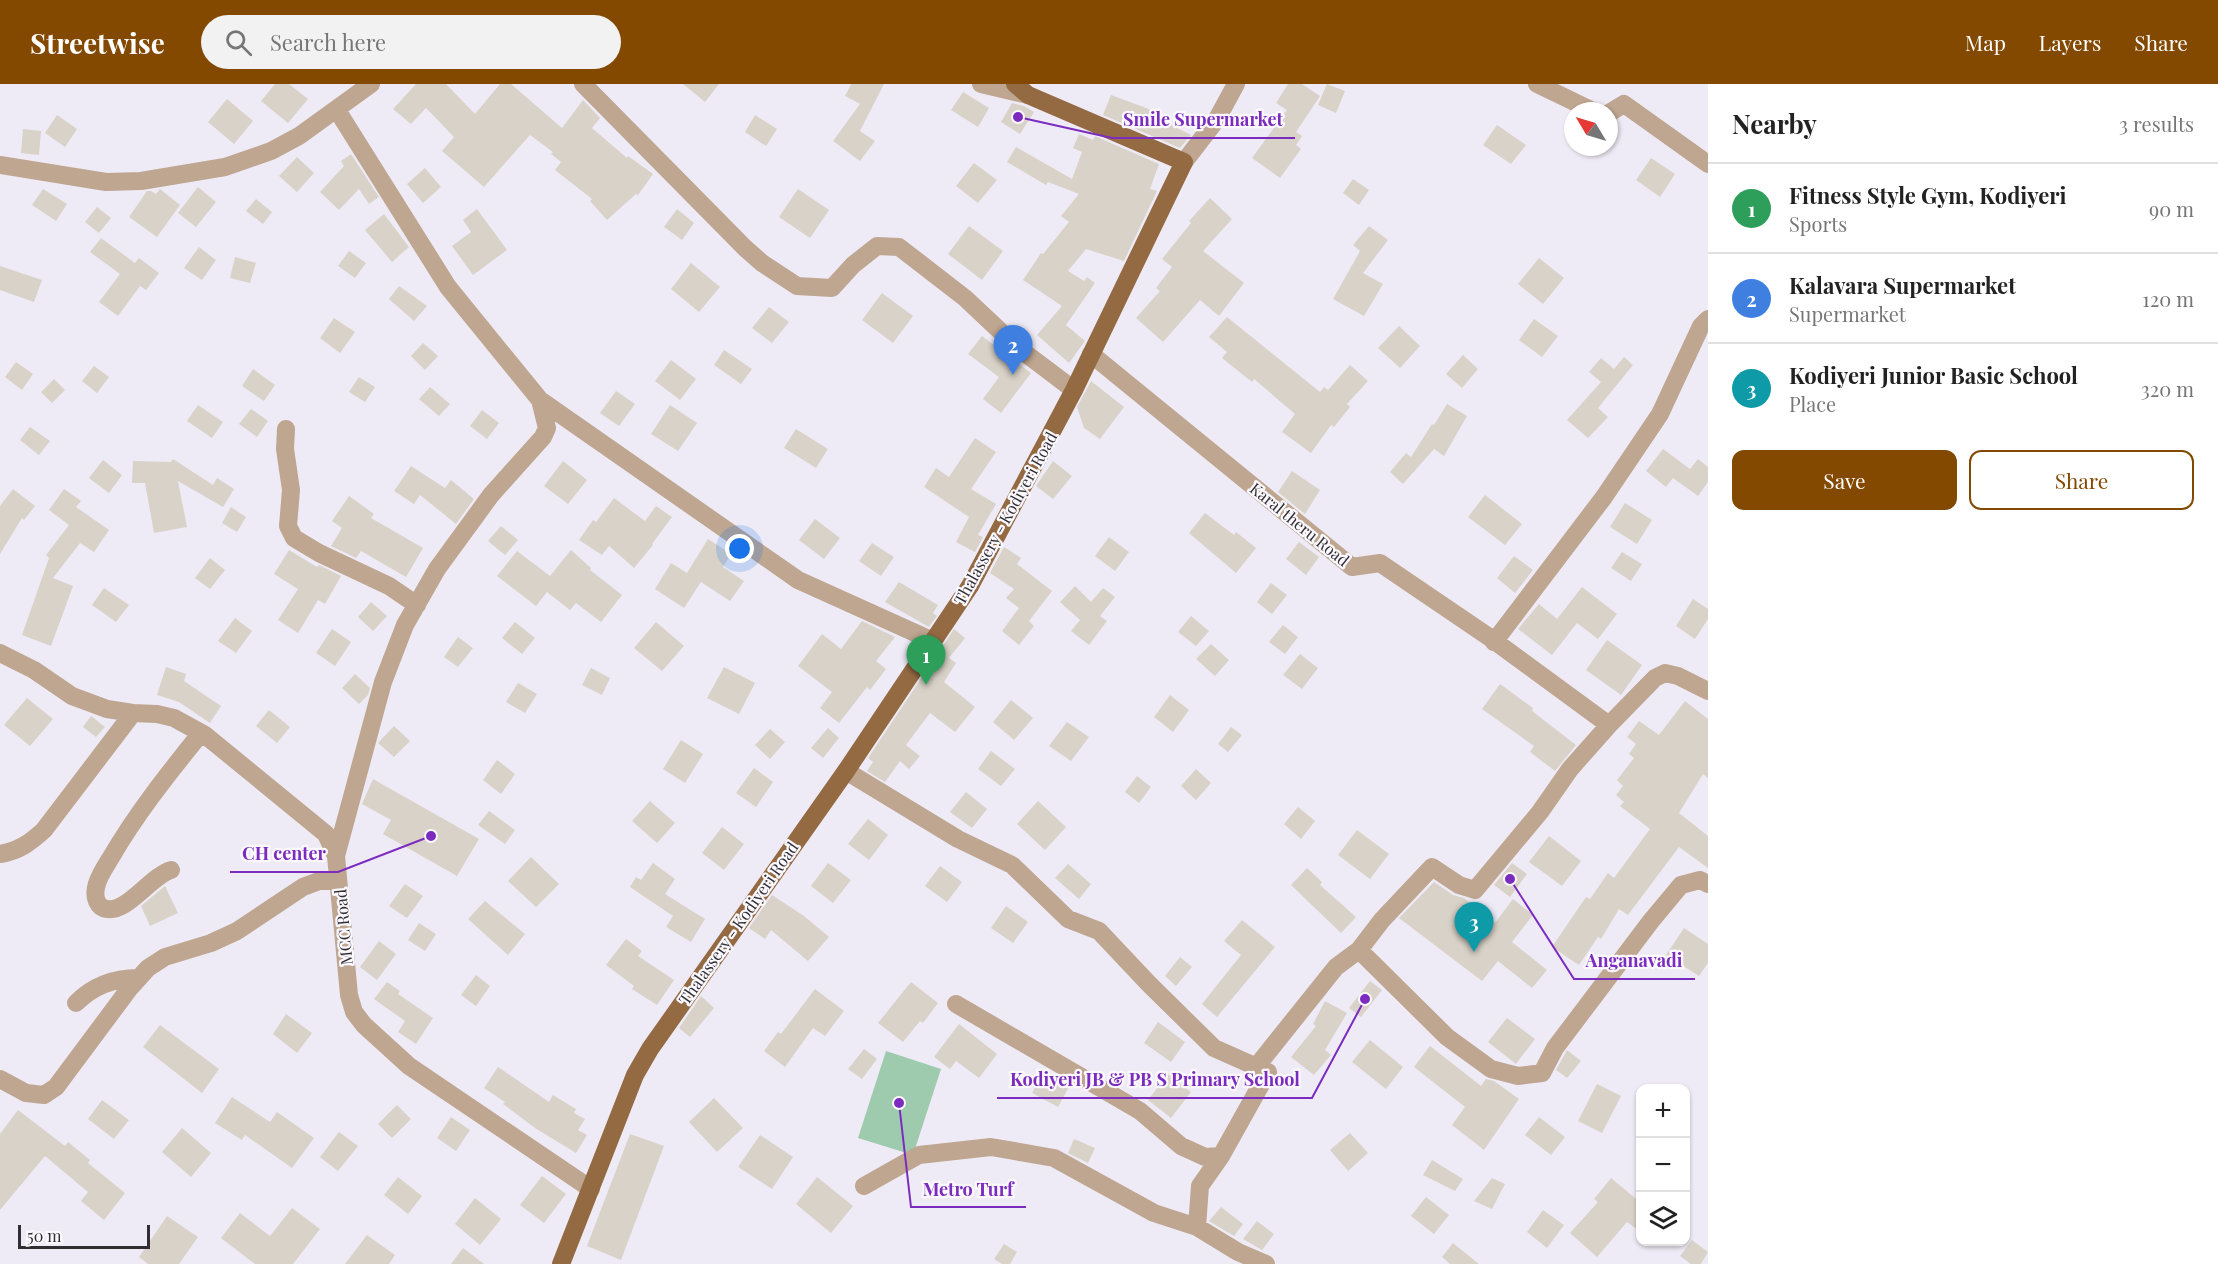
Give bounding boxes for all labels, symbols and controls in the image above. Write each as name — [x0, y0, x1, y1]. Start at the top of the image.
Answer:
search box — [201, 15, 621, 69]
text: Streetwise — [30, 24, 165, 61]
icon: search — [222, 26, 255, 59]
text: Search here — [270, 27, 386, 57]
text: Map — [1965, 28, 2006, 56]
text: Layers — [2039, 28, 2101, 56]
text: Share — [2134, 28, 2188, 56]
callout: Smile Supermarket — [1112, 102, 1295, 138]
north arrow — [1564, 102, 1618, 156]
text: Nearby — [1732, 106, 1817, 141]
text: Smile Supermarket — [1123, 107, 1284, 131]
text: 3 results — [2119, 110, 2194, 137]
text: Fitness Style Gym, Kodiyeri — [1789, 180, 2066, 210]
text: 1 — [1748, 195, 1755, 222]
text: 90 m — [2149, 195, 2194, 222]
text: Sports — [1789, 210, 1847, 237]
text: Kalavara Supermarket — [1789, 270, 2016, 300]
text: 2 — [1746, 285, 1757, 312]
text: 120 m — [2142, 285, 2194, 312]
text: Supermarket — [1789, 300, 1906, 327]
pin: 2 — [994, 326, 1032, 375]
text: Kodiyeri Junior Basic School — [1789, 360, 2078, 390]
text: 3 — [1747, 375, 1756, 402]
text: 320 m — [2141, 375, 2194, 402]
text: Place — [1789, 390, 1836, 417]
street label: Thalassery - Kodiyeri Road — [949, 428, 1061, 608]
button: Save — [1732, 450, 1957, 510]
button: Share — [1969, 450, 2194, 510]
street label: Karal theru Road — [1246, 477, 1354, 571]
your location — [725, 534, 754, 563]
pin: 1 — [906, 636, 946, 685]
callout: CH center — [230, 836, 338, 872]
street label: Thalassery - Kodiyeri Road — [674, 837, 802, 1009]
text: CH center — [242, 841, 327, 865]
street label: MCC Road — [329, 888, 357, 966]
pin: 3 — [1454, 902, 1494, 952]
callout: Anganavadi — [1574, 943, 1695, 979]
text: Anganavadi — [1585, 948, 1683, 972]
callout: Kodiyeri JB & PB S Primary School — [997, 1062, 1312, 1098]
text: Kodiyeri JB & PB S Primary School — [1010, 1067, 1300, 1091]
map controls — [1636, 1084, 1690, 1246]
button: + — [1636, 1084, 1690, 1138]
button: − — [1636, 1138, 1690, 1192]
callout: Metro Turf — [911, 1171, 1026, 1207]
text: Metro Turf — [923, 1177, 1015, 1201]
button: layers — [1636, 1192, 1690, 1246]
scale bar — [18, 1222, 150, 1250]
text: 50 m — [27, 1225, 61, 1246]

